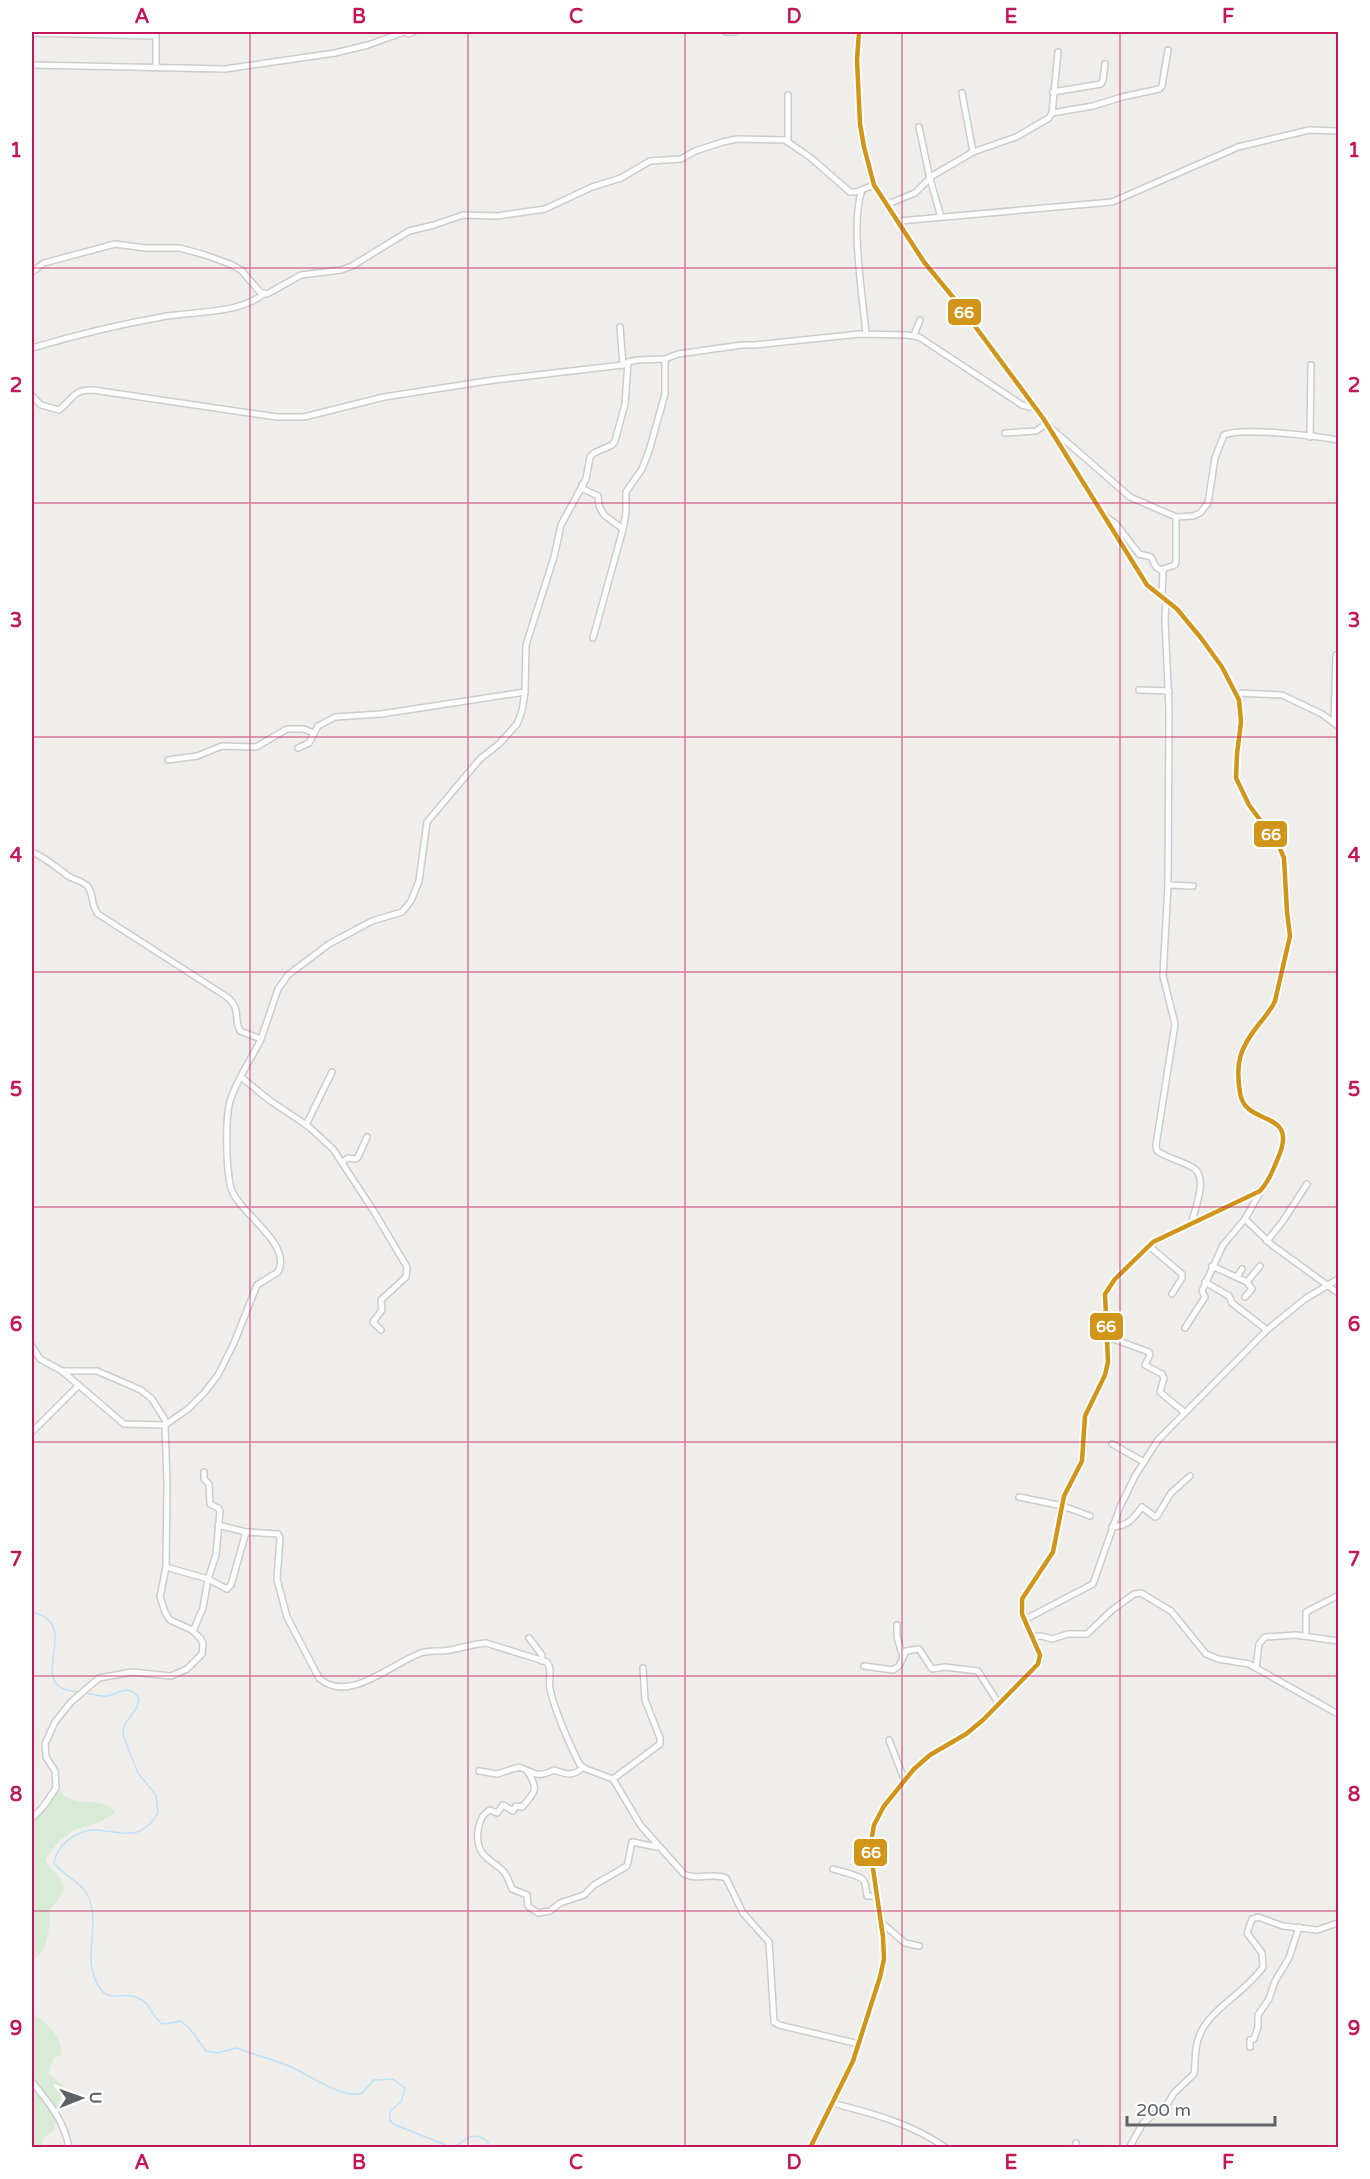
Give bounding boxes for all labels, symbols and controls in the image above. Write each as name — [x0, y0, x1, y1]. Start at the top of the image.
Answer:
text: A — [135, 5, 150, 29]
text: B — [352, 5, 366, 29]
text: C — [569, 5, 583, 29]
text: D — [786, 5, 802, 29]
text: E — [1005, 5, 1018, 29]
text: F — [1222, 5, 1234, 29]
text: 1 — [10, 139, 22, 163]
text: 1 — [1348, 139, 1360, 163]
line badge: 66 — [947, 298, 982, 326]
text: 66 — [954, 303, 974, 323]
text: 2 — [10, 374, 22, 398]
text: 2 — [1348, 374, 1360, 398]
text: 3 — [10, 609, 22, 633]
text: 3 — [1348, 609, 1360, 633]
line badge: 66 — [1253, 820, 1288, 848]
text: 66 — [1261, 825, 1281, 845]
text: 4 — [10, 844, 23, 868]
text: 4 — [1348, 844, 1361, 868]
text: 5 — [10, 1078, 22, 1102]
text: 5 — [1348, 1078, 1360, 1102]
line badge: 66 — [1089, 1312, 1124, 1341]
text: 6 — [10, 1313, 22, 1337]
text: 6 — [1348, 1313, 1360, 1337]
text: 66 — [1096, 1317, 1116, 1337]
text: 7 — [10, 1548, 22, 1572]
text: 7 — [1348, 1548, 1360, 1572]
text: 8 — [10, 1783, 22, 1807]
text: 8 — [1348, 1783, 1360, 1807]
line badge: 66 — [853, 1838, 888, 1867]
text: 66 — [861, 1843, 881, 1863]
text: 9 — [10, 2017, 22, 2041]
text: 9 — [1348, 2017, 1360, 2041]
north arrow — [51, 2068, 111, 2128]
scale bar — [1127, 2089, 1276, 2127]
text: U — [85, 2092, 105, 2104]
text: 200 m — [1136, 2099, 1191, 2121]
text: A — [135, 2151, 150, 2175]
text: B — [352, 2151, 366, 2175]
text: C — [569, 2151, 583, 2175]
text: D — [786, 2151, 802, 2175]
text: E — [1005, 2151, 1018, 2175]
text: F — [1222, 2151, 1234, 2175]

